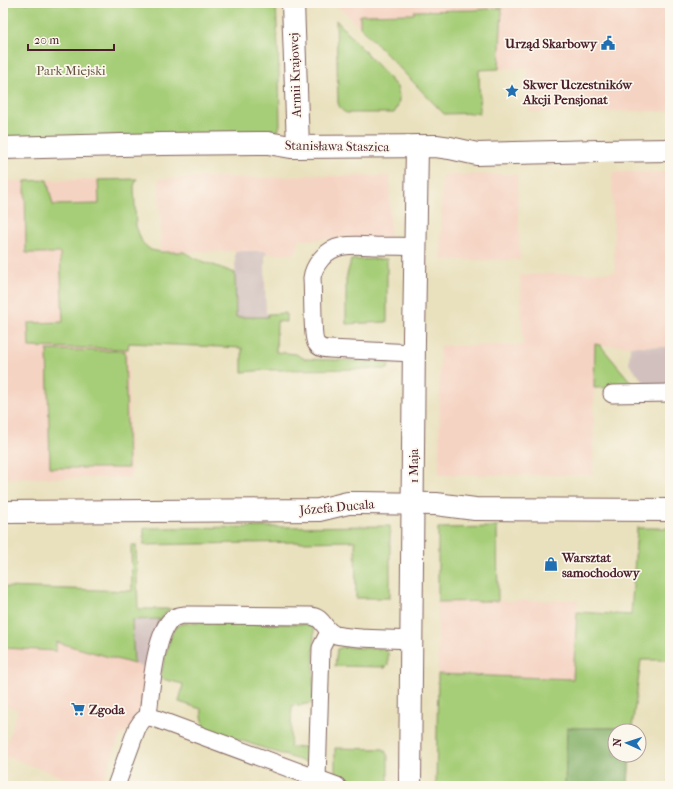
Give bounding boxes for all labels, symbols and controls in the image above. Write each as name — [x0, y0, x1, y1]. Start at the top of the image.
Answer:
scale bar — [28, 26, 114, 52]
street label: Armii Krajowej — [286, 32, 304, 119]
text: 20 m — [34, 33, 59, 47]
public building icon: Urząd Skarbowy — [600, 35, 616, 51]
place label: Urząd Skarbowy — [504, 36, 598, 52]
park label: Park Miejski — [36, 63, 106, 78]
place label: Skwer Uczestników Akcji Pensjonat — [522, 77, 633, 107]
place icon: Skwer Uczestników Akcji Pensjonat — [504, 83, 520, 99]
street label: Stanisława Staszica — [285, 138, 390, 154]
street label: 1 Maja — [406, 448, 421, 483]
street label: Józefa Ducala — [298, 496, 376, 518]
place label: Warsztat samochodowy — [561, 550, 641, 581]
shop icon: Warsztat samochodowy — [543, 556, 559, 572]
supermarket icon: Zgoda — [70, 701, 86, 717]
place label: Zgoda — [89, 702, 125, 718]
north arrow — [607, 723, 647, 763]
text: N — [611, 737, 624, 747]

